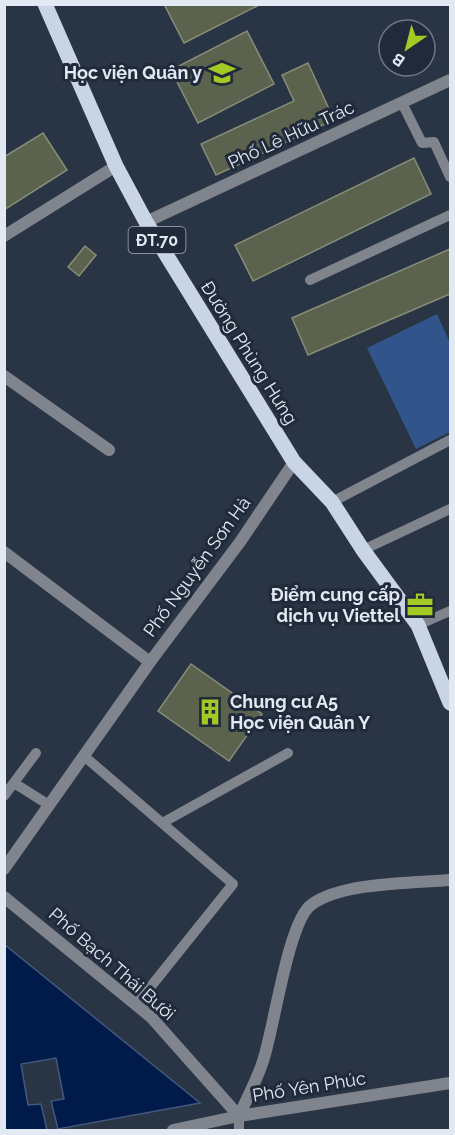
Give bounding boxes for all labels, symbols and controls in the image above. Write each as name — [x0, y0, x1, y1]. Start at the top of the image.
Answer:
north arrow — [377, 18, 437, 78]
text: B — [389, 49, 409, 71]
school or university icon: Học viện Quân y — [207, 58, 237, 88]
place label: Học viện Quân y — [64, 62, 202, 83]
street label: Phố Lê Hữu Trác — [224, 96, 357, 173]
road number: ĐT.70 — [128, 227, 186, 253]
street label: Đường Phùng Hưng — [197, 277, 302, 428]
street label: Phố Nguyễn Sơn Hà — [139, 493, 254, 641]
place label: Điểm cung cấp dịch vụ Viettel — [271, 584, 400, 626]
office icon: Điểm cung cấp dịch vụ Viettel — [405, 590, 435, 620]
place label: Chung cư A5 Học viện Quân Y — [230, 691, 370, 733]
building icon: Chung cư A5 Học viện Quân Y — [195, 697, 225, 727]
street label: Phố Bạch Thái Bưởi — [45, 903, 180, 1024]
street label: Phố Yên Phúc — [251, 1067, 367, 1106]

